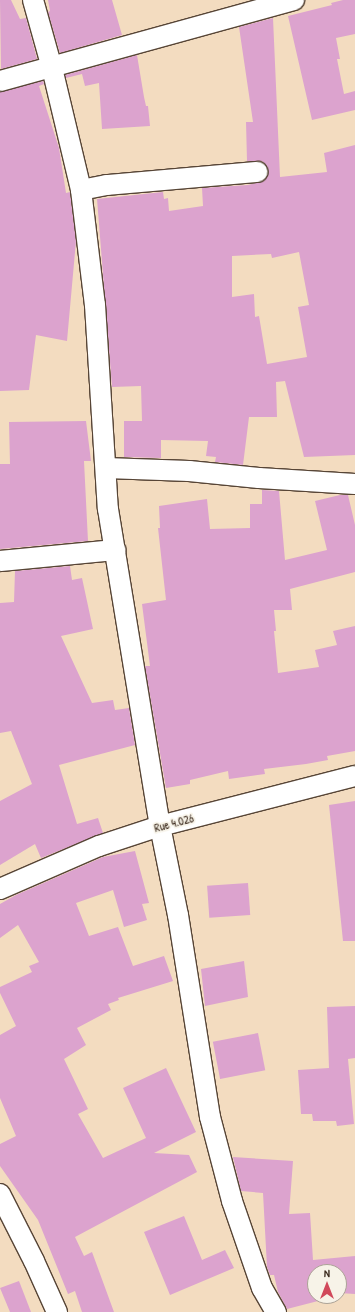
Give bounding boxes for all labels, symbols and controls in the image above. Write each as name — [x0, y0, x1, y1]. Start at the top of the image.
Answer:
street label: Rue 4.026 — [153, 811, 195, 835]
north arrow — [307, 1264, 347, 1304]
text: N — [324, 1266, 330, 1280]

